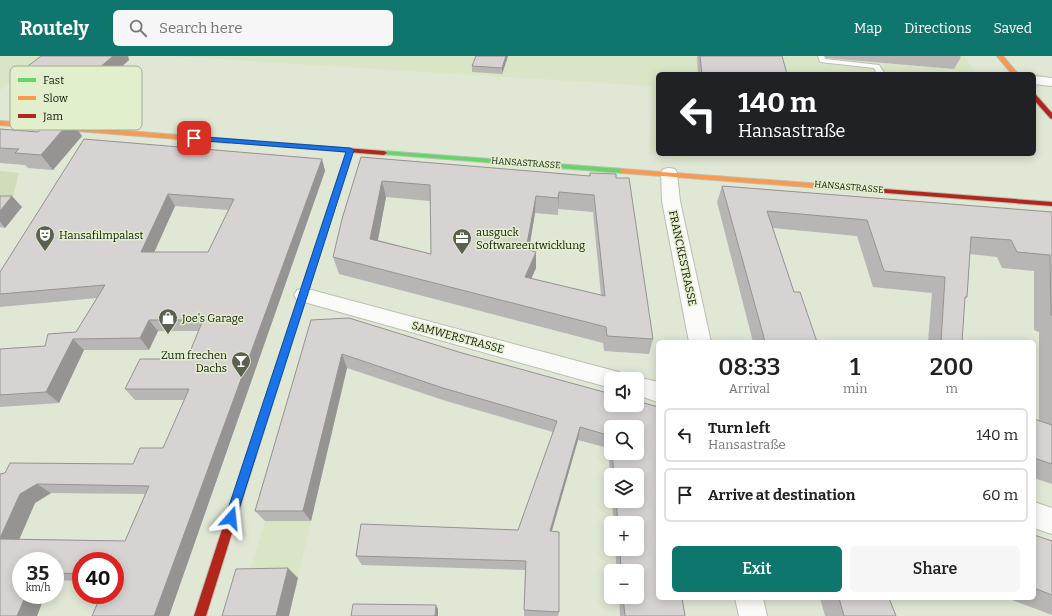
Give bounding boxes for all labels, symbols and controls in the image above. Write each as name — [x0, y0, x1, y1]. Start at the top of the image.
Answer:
search box — [113, 10, 393, 46]
text: Routely — [20, 17, 89, 40]
icon: search — [127, 17, 149, 39]
text: Search here — [159, 19, 242, 37]
text: Map — [854, 20, 882, 37]
text: Directions — [904, 20, 972, 37]
text: Saved — [994, 20, 1032, 37]
legend — [10, 66, 142, 130]
text: Fast — [43, 74, 64, 87]
text: 140 m — [738, 86, 817, 119]
icon: left — [672, 88, 724, 140]
text: Slow — [43, 92, 68, 105]
text: Jam — [42, 110, 63, 123]
text: Hansastraße — [738, 120, 845, 142]
pin — [177, 121, 211, 155]
icon: arrive — [183, 127, 205, 149]
street label: HANSASTRASSE — [491, 156, 561, 170]
street label: HANSASTRASSE — [814, 179, 884, 195]
street label: FRANCKESTRASSE — [666, 209, 699, 307]
theatre icon: Hansafilmpalast — [34, 224, 56, 252]
place label: ausguck Softwareentwicklung — [476, 226, 585, 252]
office icon: ausguck Softwareentwicklung — [451, 227, 473, 255]
place label: Hansafilmpalast — [59, 229, 144, 242]
shop icon: Joe's Garage — [157, 307, 179, 335]
place label: Joe's Garage — [181, 312, 244, 325]
street label: SAMWERSTRASSE — [410, 319, 506, 356]
place label: Zum frechen Dachs — [161, 349, 227, 375]
bar icon: Zum frechen Dachs — [230, 350, 252, 378]
text: 08:33 — [718, 353, 781, 381]
text: 1 — [850, 353, 860, 381]
text: 200 — [930, 353, 974, 381]
map controls — [604, 372, 644, 604]
button: sound — [604, 372, 644, 412]
text: Arrival — [729, 381, 770, 396]
text: min — [843, 381, 867, 396]
text: m — [945, 381, 958, 396]
text: Turn left — [708, 419, 770, 437]
button: search — [604, 420, 644, 460]
icon: left — [674, 424, 696, 446]
text: 140 m — [976, 426, 1018, 444]
text: Hansastraße — [708, 437, 786, 452]
button: layers — [604, 468, 644, 508]
icon: arrive — [674, 484, 696, 506]
text: Arrive at destination — [708, 486, 855, 504]
text: 60 m — [982, 486, 1018, 504]
position arrow — [210, 497, 252, 539]
button: + — [604, 516, 644, 556]
button: Exit — [672, 546, 842, 592]
button: Share — [850, 546, 1020, 592]
speed limit sign: 40 — [72, 552, 124, 604]
text: 35 — [27, 561, 49, 585]
button: − — [604, 564, 644, 604]
text: km/h — [26, 582, 50, 594]

